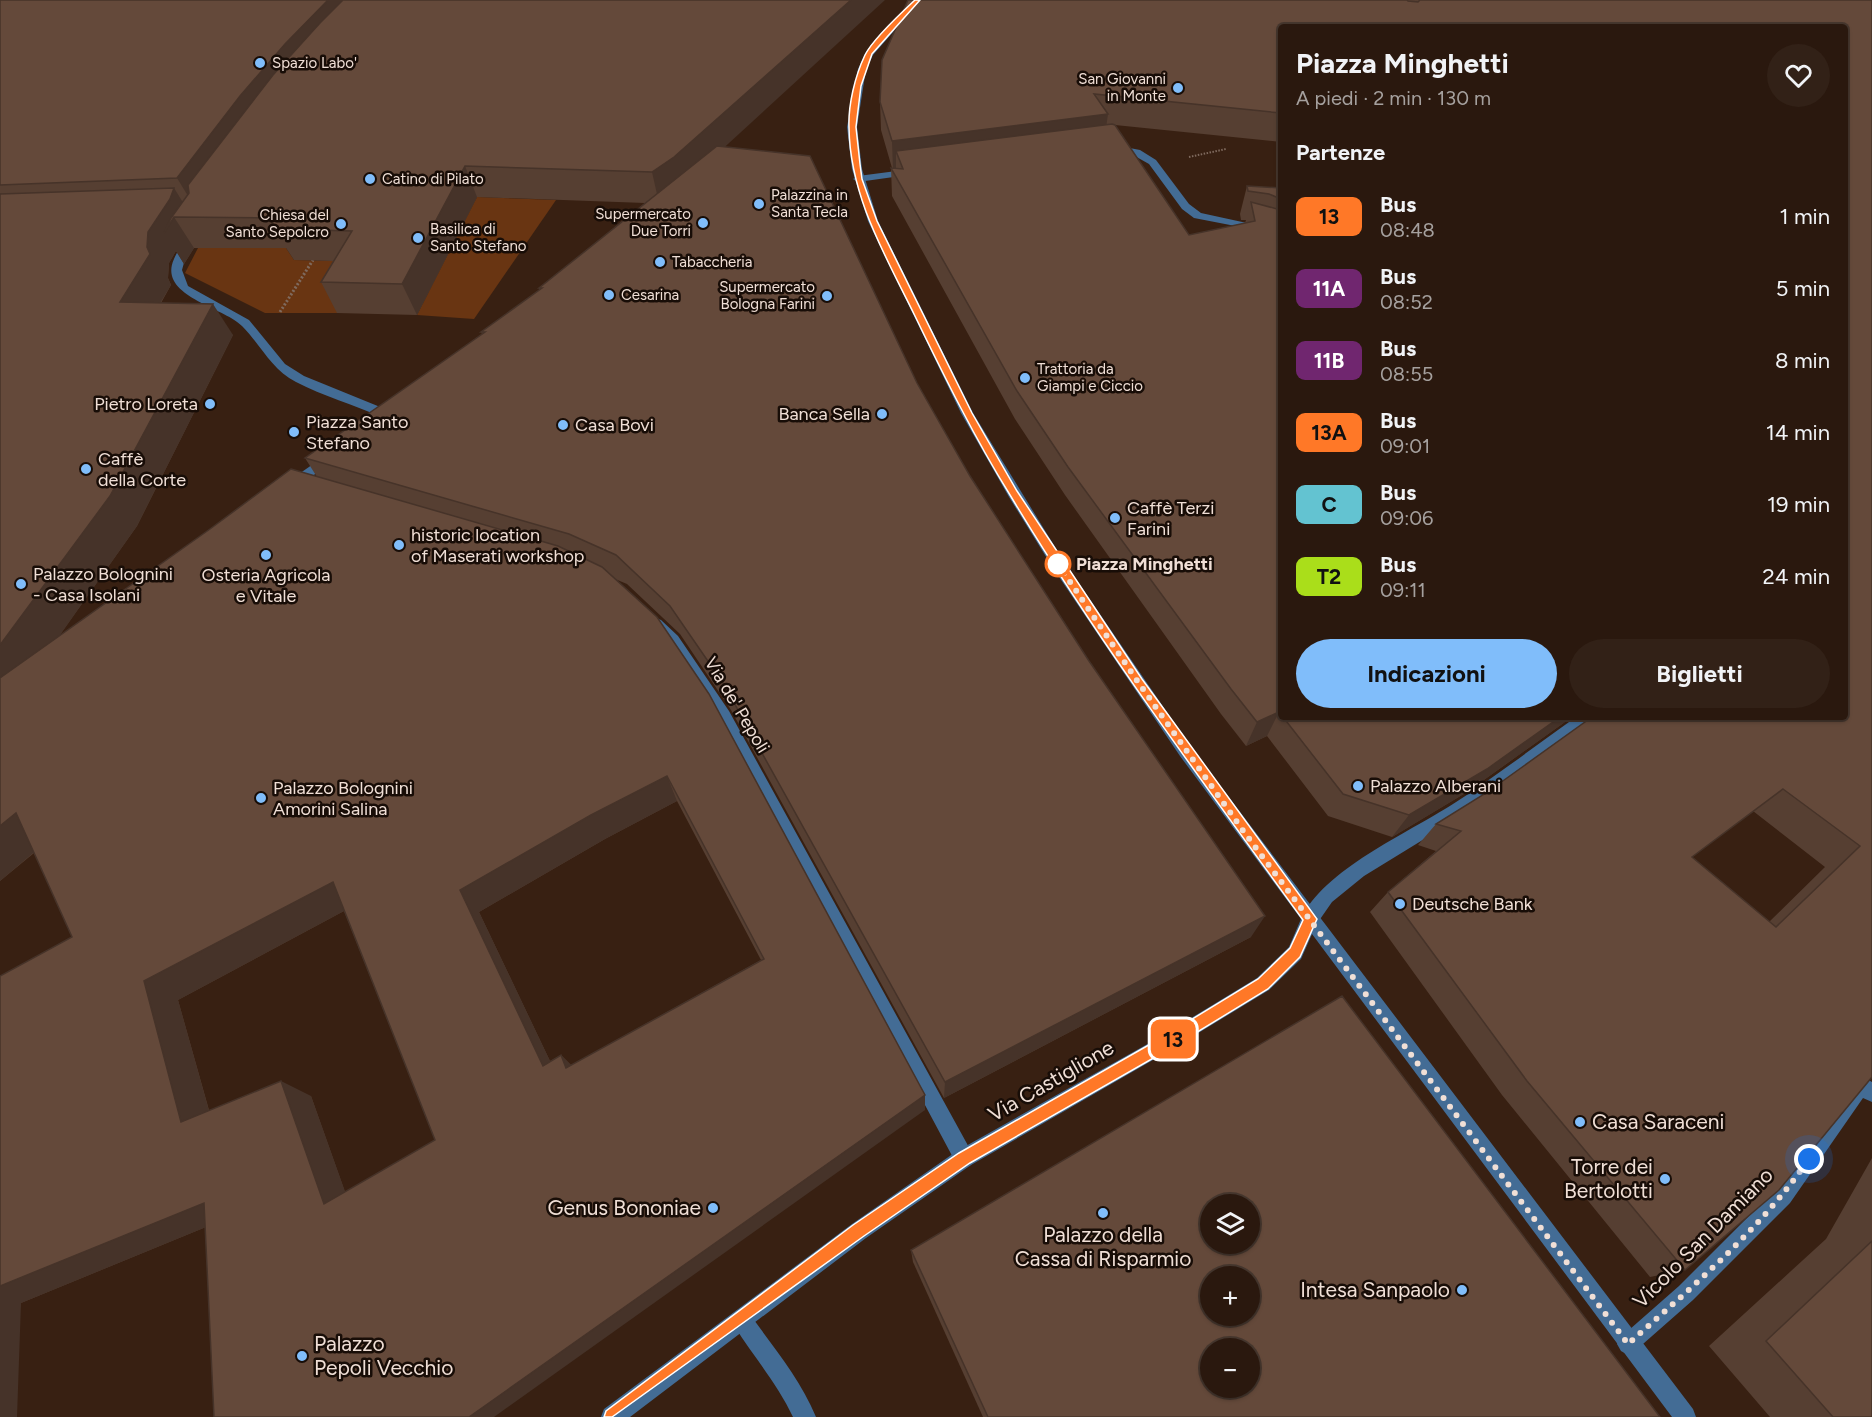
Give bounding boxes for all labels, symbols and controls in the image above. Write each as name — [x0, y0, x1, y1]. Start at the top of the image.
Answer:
button: heart — [1767, 44, 1830, 107]
text: Piazza Minghetti — [1296, 46, 1509, 80]
place label: Spazio Labo' — [272, 54, 357, 72]
marker: Spazio Labo' — [253, 56, 267, 70]
place label: San Giovanni in Monte — [1078, 70, 1166, 105]
marker: San Giovanni in Monte — [1171, 81, 1185, 95]
text: A piedi · 2 min · 130 m — [1296, 86, 1491, 110]
text: Partenze — [1296, 139, 1385, 166]
place label: Catino di Pilato — [382, 170, 484, 188]
marker: Catino di Pilato — [363, 172, 377, 186]
place label: Palazzina in Santa Tecla — [771, 186, 848, 221]
text: Bus — [1380, 191, 1416, 218]
marker: Palazzina in Santa Tecla — [752, 197, 766, 211]
text: 1 min — [1779, 203, 1830, 230]
text: 13 — [1319, 204, 1339, 229]
place label: Supermercato Due Torri — [595, 205, 691, 240]
place label: Chiesa del Santo Sepolcro — [226, 206, 329, 241]
marker: Supermercato Due Torri — [696, 216, 710, 230]
marker: Chiesa del Santo Sepolcro — [334, 217, 348, 231]
text: 08:48 — [1380, 218, 1435, 242]
place label: Basilica di Santo Stefano — [430, 220, 527, 255]
marker: Basilica di Santo Stefano — [411, 231, 425, 245]
place label: Tabaccheria — [672, 253, 752, 271]
marker: Tabaccheria — [653, 255, 667, 269]
text: Bus — [1380, 263, 1416, 290]
text: 5 min — [1776, 275, 1830, 302]
text: 11A — [1313, 276, 1345, 301]
place label: Supermercato Bologna Farini — [719, 278, 815, 313]
place label: Cesarina — [621, 286, 679, 304]
marker: Cesarina — [602, 288, 616, 302]
marker: Supermercato Bologna Farini — [820, 289, 834, 303]
text: 08:52 — [1380, 290, 1433, 314]
text: Bus — [1380, 335, 1416, 362]
text: 8 min — [1775, 347, 1830, 374]
text: 11B — [1314, 348, 1344, 373]
place label: Trattoria da Giampi e Ciccio — [1037, 360, 1143, 395]
text: 08:55 — [1380, 362, 1433, 386]
marker: Trattoria da Giampi e Ciccio — [1018, 371, 1032, 385]
place label: Pietro Loreta — [94, 393, 198, 415]
marker: Pietro Loreta — [203, 397, 217, 411]
place label: Banca Sella — [778, 403, 870, 425]
marker: Banca Sella — [875, 407, 889, 421]
text: Bus — [1380, 407, 1416, 434]
place label: Piazza Santo Stefano — [306, 411, 409, 454]
place label: Casa Bovi — [575, 414, 654, 436]
marker: Casa Bovi — [556, 418, 570, 432]
text: 14 min — [1766, 419, 1830, 446]
text: 13A — [1311, 420, 1347, 445]
marker: Piazza Santo Stefano — [287, 425, 301, 439]
text: 09:01 — [1380, 434, 1430, 458]
place label: Caffè della Corte — [98, 448, 186, 491]
marker: Caffè della Corte — [79, 462, 93, 476]
text: Bus — [1380, 479, 1416, 506]
text: 19 min — [1767, 491, 1830, 518]
text: C — [1321, 492, 1337, 517]
place label: Caffè Terzi Farini — [1127, 497, 1214, 540]
text: 09:06 — [1380, 506, 1433, 530]
marker: Caffè Terzi Farini — [1108, 511, 1122, 525]
place label: historic location of Maserati workshop — [411, 524, 585, 567]
marker: historic location of Maserati workshop — [392, 538, 406, 552]
marker: Osteria Agricola e Vitale — [259, 548, 273, 562]
marker: Piazza Minghetti — [1045, 551, 1071, 577]
text: Bus — [1380, 551, 1416, 578]
place label: Piazza Minghetti — [1076, 553, 1213, 575]
place label: Palazzo Bolognini - Casa Isolani — [33, 563, 173, 606]
text: 24 min — [1763, 563, 1830, 590]
place label: Osteria Agricola e Vitale — [201, 564, 331, 607]
text: T2 — [1317, 564, 1341, 589]
marker: Palazzo Bolognini - Casa Isolani — [14, 577, 28, 591]
text: 09:11 — [1380, 578, 1426, 602]
button: Indicazioni — [1296, 639, 1557, 708]
button: Biglietti — [1569, 639, 1830, 708]
street label: Via de' Pepoli — [700, 653, 774, 757]
place label: Palazzo Alberani — [1370, 775, 1501, 797]
place label: Palazzo Bolognini Amorini Salina — [273, 777, 413, 820]
marker: Palazzo Alberani — [1351, 779, 1365, 793]
marker: Palazzo Bolognini Amorini Salina — [254, 791, 268, 805]
place label: Deutsche Bank — [1412, 893, 1533, 915]
marker: Deutsche Bank — [1393, 897, 1407, 911]
line badge: 13 — [1146, 1020, 1200, 1058]
text: 13 — [1163, 1027, 1183, 1052]
street label: Via Castiglione — [983, 1035, 1118, 1127]
place label: Casa Saraceni — [1592, 1109, 1724, 1134]
marker: Casa Saraceni — [1573, 1115, 1587, 1129]
your location — [1794, 1144, 1824, 1174]
place label: Torre dei Bertolotti — [1564, 1154, 1653, 1203]
street label: Vicolo San Damiano — [1627, 1162, 1778, 1313]
marker: Torre dei Bertolotti — [1658, 1172, 1672, 1186]
map controls — [1200, 1194, 1260, 1398]
button: layers — [1200, 1194, 1260, 1254]
place label: Genus Bononiae — [547, 1195, 701, 1220]
marker: Genus Bononiae — [706, 1201, 720, 1215]
marker: Palazzo della Cassa di Risparmio — [1096, 1206, 1110, 1220]
place label: Palazzo della Cassa di Risparmio — [1015, 1222, 1191, 1271]
button: + — [1200, 1266, 1260, 1326]
place label: Intesa Sanpaolo — [1300, 1277, 1450, 1302]
marker: Intesa Sanpaolo — [1455, 1283, 1469, 1297]
place label: Palazzo Pepoli Vecchio — [314, 1331, 453, 1380]
button: − — [1200, 1338, 1260, 1398]
marker: Palazzo Pepoli Vecchio — [295, 1349, 309, 1363]

